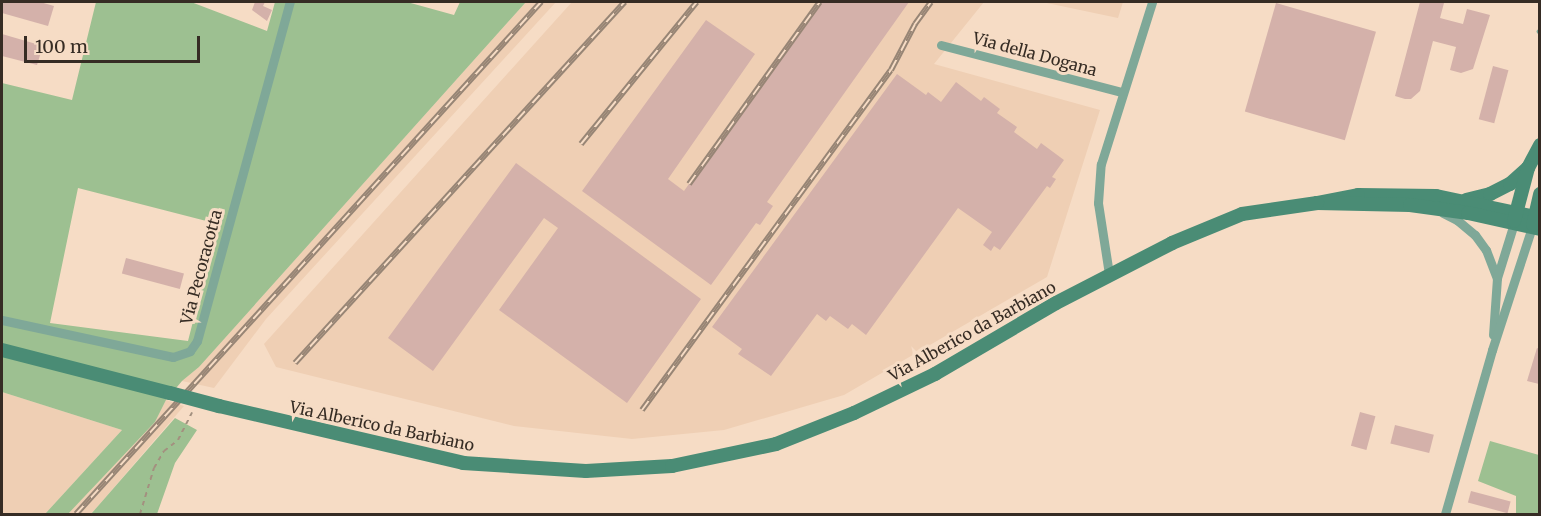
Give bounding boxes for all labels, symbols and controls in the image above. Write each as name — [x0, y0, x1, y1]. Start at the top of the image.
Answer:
scale bar — [27, 24, 202, 62]
street label: Via della Dogana — [971, 28, 1099, 80]
text: 100 m — [35, 35, 88, 58]
street label: Via Pecoracotta — [176, 207, 226, 327]
street label: Via Alberico da Barbiano — [885, 277, 1059, 385]
street label: Via Alberico da Barbiano — [288, 397, 476, 455]

